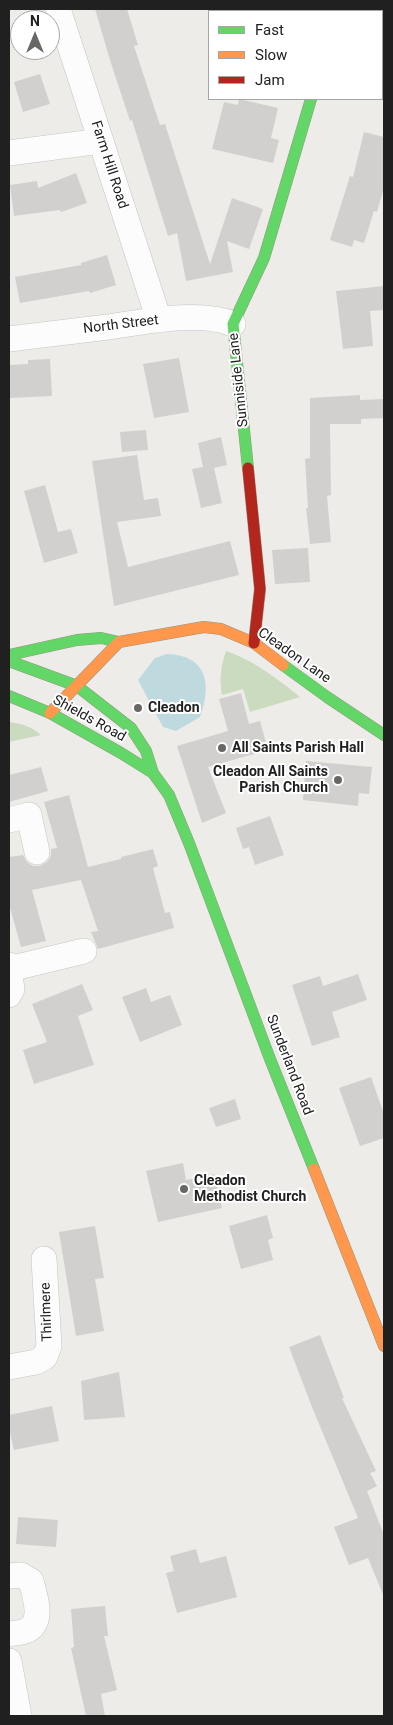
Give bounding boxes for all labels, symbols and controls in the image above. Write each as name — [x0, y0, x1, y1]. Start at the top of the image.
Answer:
north arrow — [10, 10, 60, 60]
legend — [208, 10, 383, 100]
text: N — [30, 13, 40, 29]
text: Fast — [255, 21, 284, 39]
text: Slow — [255, 46, 287, 64]
text: Jam — [255, 71, 285, 89]
street label: Farm Hill Road — [87, 119, 131, 211]
street label: North Street — [82, 312, 160, 338]
street label: Sunniside Lane — [226, 332, 252, 428]
street label: Cleadon Lane — [254, 625, 334, 687]
street label: Shields Road — [50, 692, 128, 746]
place label: Cleadon — [148, 700, 200, 716]
marker: Cleadon — [132, 702, 144, 714]
place label: All Saints Parish Hall — [232, 740, 364, 756]
marker: All Saints Parish Hall — [216, 742, 228, 754]
place label: Cleadon All Saints Parish Church — [213, 764, 328, 796]
marker: Cleadon All Saints Parish Church — [332, 774, 344, 786]
street label: Sunderland Road — [262, 1012, 316, 1118]
place label: Cleadon Methodist Church — [194, 1173, 306, 1206]
marker: Cleadon Methodist Church — [178, 1183, 190, 1195]
street label: Thirlmere — [38, 1282, 56, 1342]

